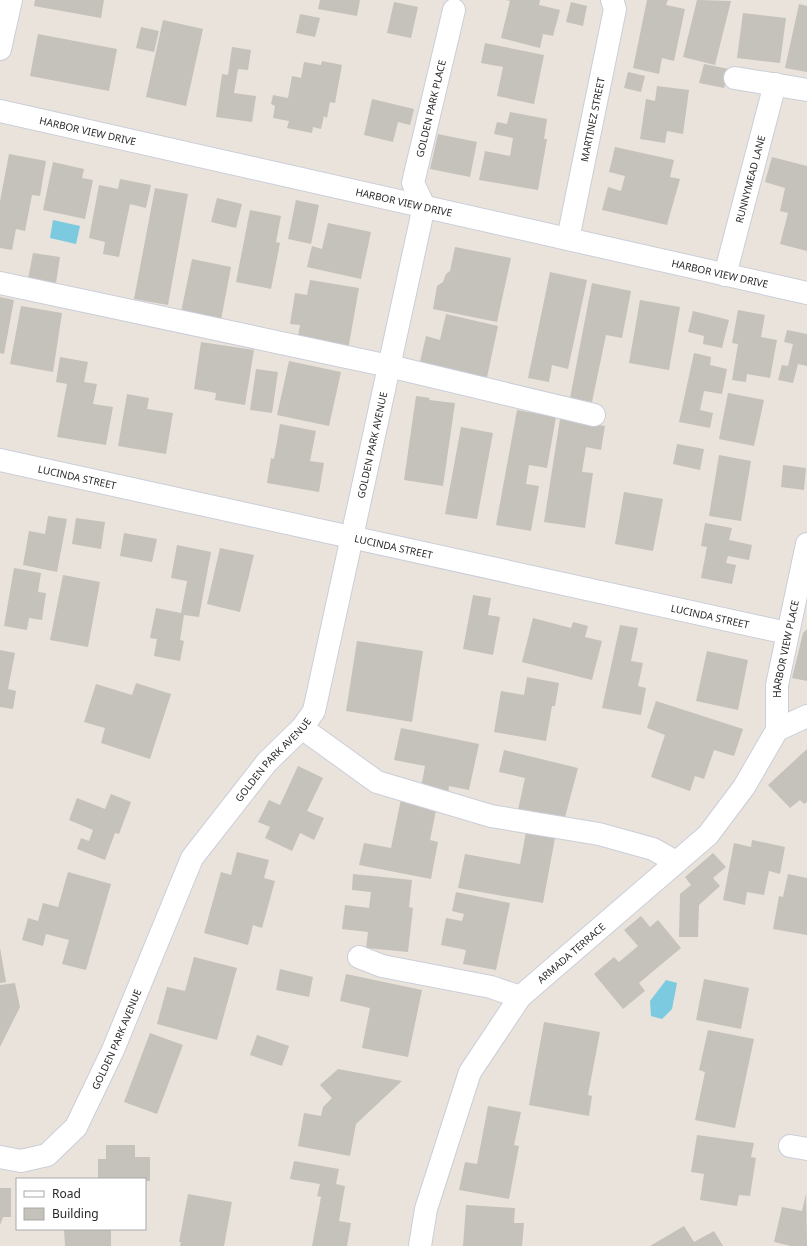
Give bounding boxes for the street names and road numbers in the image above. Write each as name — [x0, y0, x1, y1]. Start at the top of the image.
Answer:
street label: GOLDEN PARK PLACE — [412, 58, 449, 159]
street label: MARTINEZ STREET — [577, 75, 608, 163]
street label: HARBOR VIEW DRIVE — [38, 113, 137, 148]
street label: RUNNYMEAD LANE — [732, 134, 768, 225]
street label: HARBOR VIEW DRIVE — [354, 184, 453, 220]
street label: HARBOR VIEW DRIVE — [670, 256, 770, 291]
street label: GOLDEN PARK AVENUE — [354, 391, 390, 500]
street label: LUCINDA STREET — [37, 462, 118, 492]
street label: LUCINDA STREET — [353, 531, 435, 562]
street label: HARBOR VIEW PLACE — [770, 599, 802, 698]
street label: LUCINDA STREET — [670, 601, 751, 632]
street label: GOLDEN PARK AVENUE — [232, 715, 314, 805]
street label: ARMADA TERRACE — [534, 920, 608, 986]
street label: GOLDEN PARK AVENUE — [88, 987, 144, 1092]

